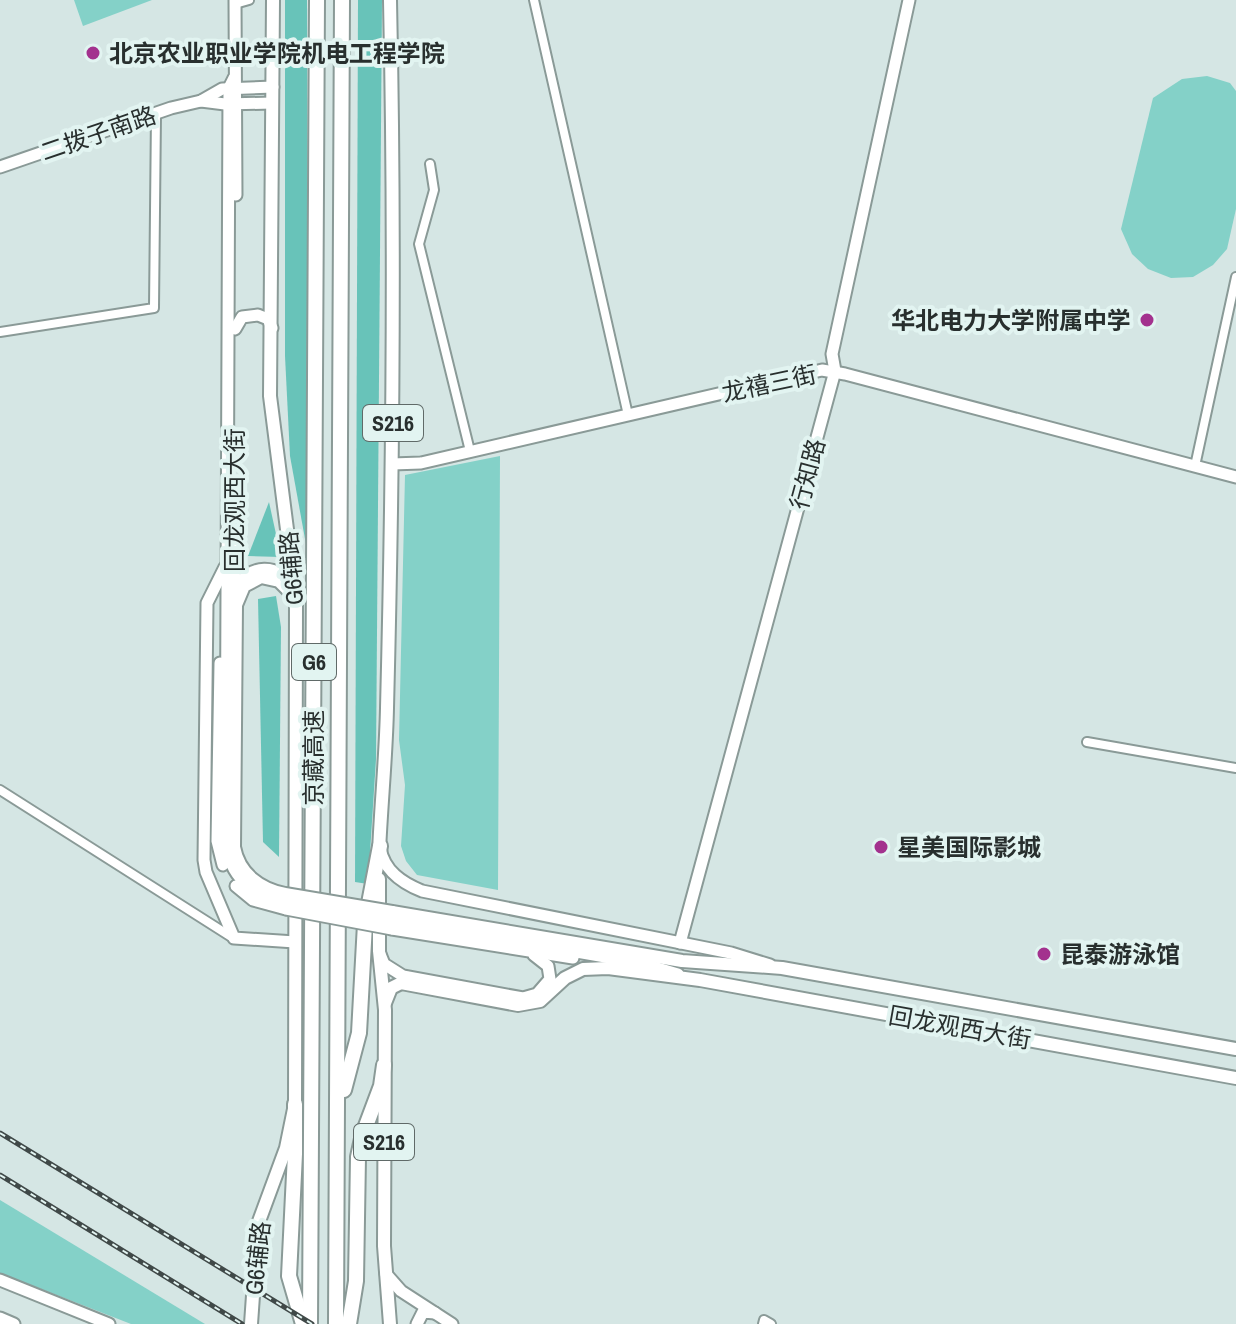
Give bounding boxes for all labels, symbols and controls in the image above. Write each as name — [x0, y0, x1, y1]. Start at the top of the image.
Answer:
place label: 北京农业职业学院机电工程学院 — [109, 37, 445, 69]
marker: 北京农业职业学院机电工程学院 — [84, 44, 102, 62]
street label: 二拨子南路 — [36, 98, 160, 168]
place label: 华北电力大学附属中学 — [891, 304, 1131, 336]
marker: 华北电力大学附属中学 — [1138, 311, 1156, 329]
street label: 龙禧三街 — [719, 357, 819, 409]
road number: S216 — [363, 405, 423, 441]
street label: 回龙观西大街 — [218, 428, 250, 572]
street label: 行知路 — [782, 435, 832, 513]
street label: G6辅路 — [272, 530, 310, 606]
road number: G6 — [292, 644, 336, 680]
street label: 京藏高速 — [297, 710, 329, 806]
place label: 星美国际影城 — [897, 831, 1041, 863]
marker: 星美国际影城 — [872, 838, 890, 856]
place label: 昆泰游泳馆 — [1060, 938, 1180, 970]
marker: 昆泰游泳馆 — [1035, 945, 1053, 963]
street label: 回龙观西大街 — [886, 999, 1034, 1055]
road number: S216 — [354, 1124, 414, 1160]
street label: G6辅路 — [237, 1219, 277, 1297]

